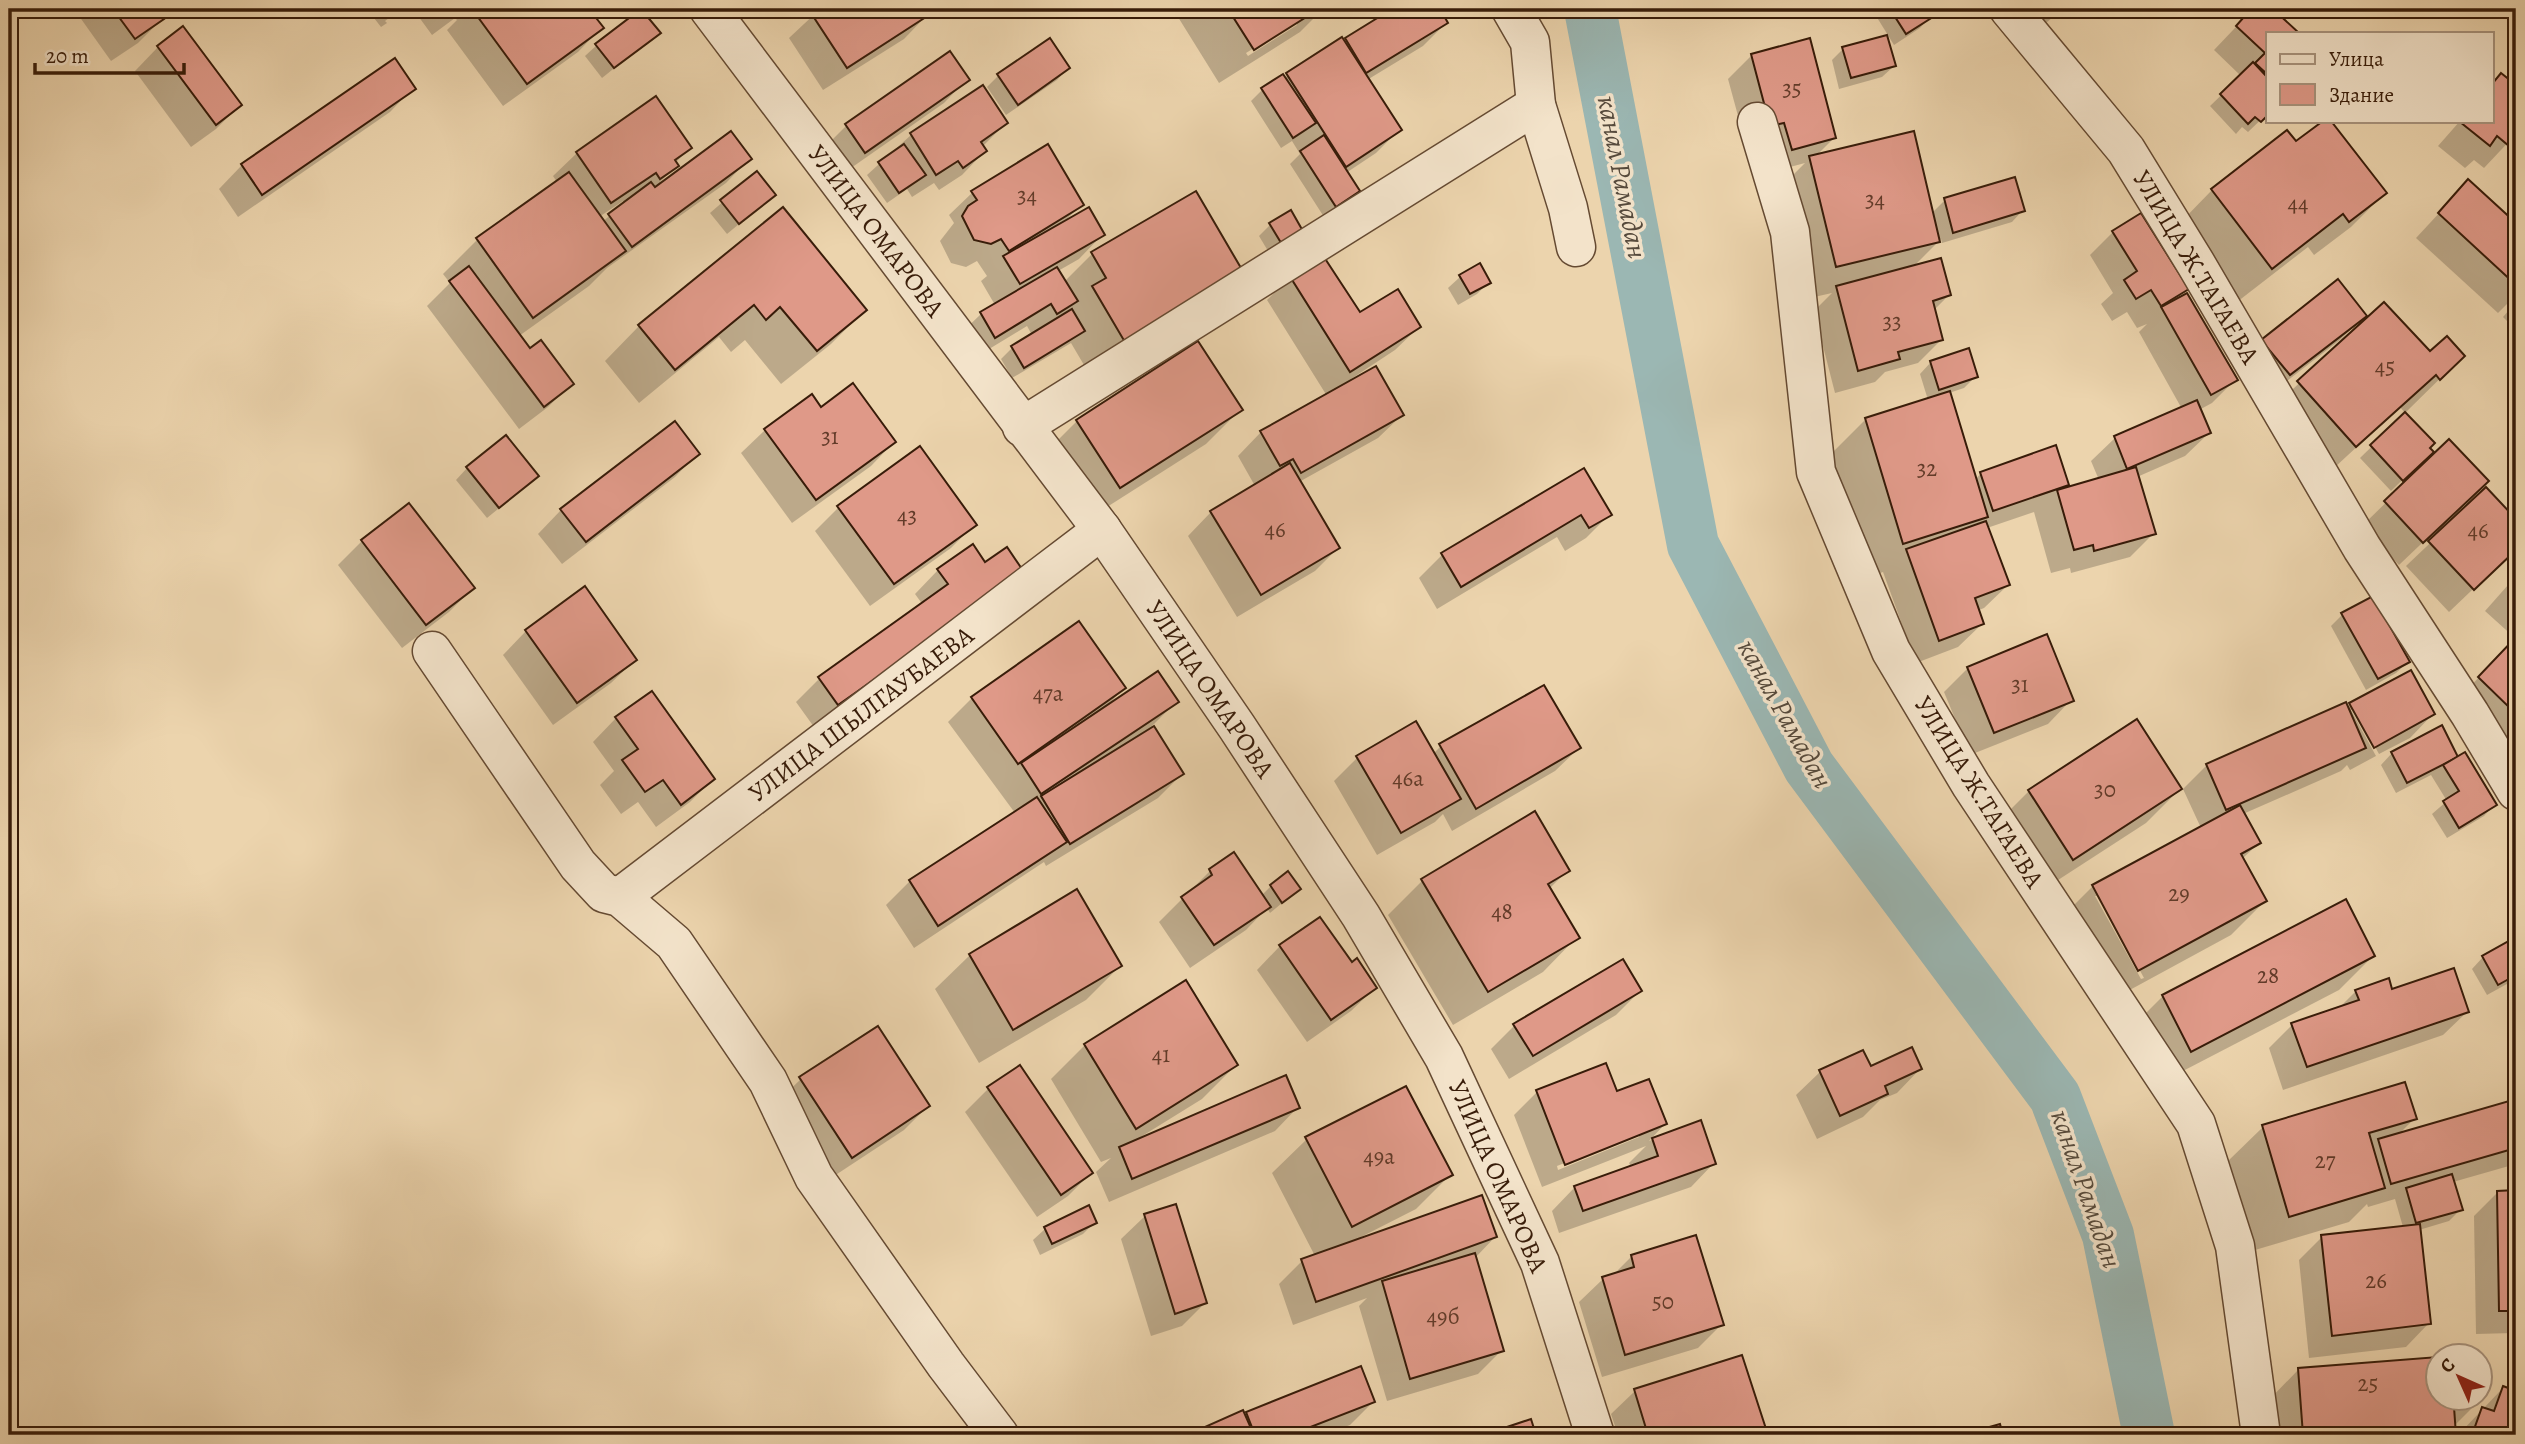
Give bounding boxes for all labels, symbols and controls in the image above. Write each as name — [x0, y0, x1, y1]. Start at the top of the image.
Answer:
scale bar — [35, 32, 184, 76]
legend — [2266, 32, 2494, 122]
text: 20 m — [46, 42, 89, 70]
text: Улица — [2329, 45, 2384, 73]
house number: 35 — [1782, 73, 1802, 104]
text: Здание — [2329, 81, 2394, 109]
water label: канал Рамадан — [1588, 92, 1656, 262]
street label: УЛИЦА ОМАРОВА — [800, 138, 953, 325]
street label: УЛИЦА Ж.ТАГАЕВА — [2124, 164, 2268, 371]
house number: 34 — [1017, 180, 1037, 211]
house number: 34 — [1865, 184, 1885, 215]
house number: 44 — [2288, 188, 2308, 219]
house number: 33 — [1882, 306, 1902, 337]
house number: 45 — [2375, 351, 2395, 382]
house number: 31 — [821, 421, 839, 452]
house number: 32 — [1917, 453, 1937, 484]
house number: 43 — [897, 500, 917, 531]
house number: 46 — [1264, 514, 1286, 545]
house number: 46 — [2467, 515, 2489, 546]
street label: УЛИЦА ОМАРОВА — [1137, 593, 1283, 785]
street label: УЛИЦА ШЫЛГАУБАЕВА — [741, 617, 981, 810]
water label: канал Рамадан — [1728, 633, 1842, 795]
house number: 31 — [2011, 669, 2029, 700]
house number: 47а — [1033, 678, 1064, 709]
street label: УЛИЦА Ж.ТАГАЕВА — [1906, 689, 2053, 895]
house number: 46а — [1392, 763, 1424, 794]
house number: 30 — [2094, 774, 2116, 805]
house number: 29 — [2168, 878, 2190, 909]
house number: 48 — [1491, 896, 1513, 927]
house number: 28 — [2257, 960, 2279, 991]
house number: 41 — [1152, 1039, 1170, 1070]
street label: УЛИЦА ОМАРОВА — [1440, 1074, 1557, 1279]
water label: канал Рамадан — [2041, 1105, 2131, 1273]
house number: 49а — [1363, 1141, 1395, 1172]
house number: 27 — [2315, 1145, 2336, 1176]
house number: 26 — [2365, 1265, 2387, 1296]
house number: 50 — [1652, 1286, 1674, 1317]
house number: 49б — [1427, 1301, 1459, 1332]
north arrow — [2424, 1342, 2494, 1412]
text: С — [2434, 1352, 2461, 1379]
house number: 25 — [2358, 1368, 2378, 1399]

